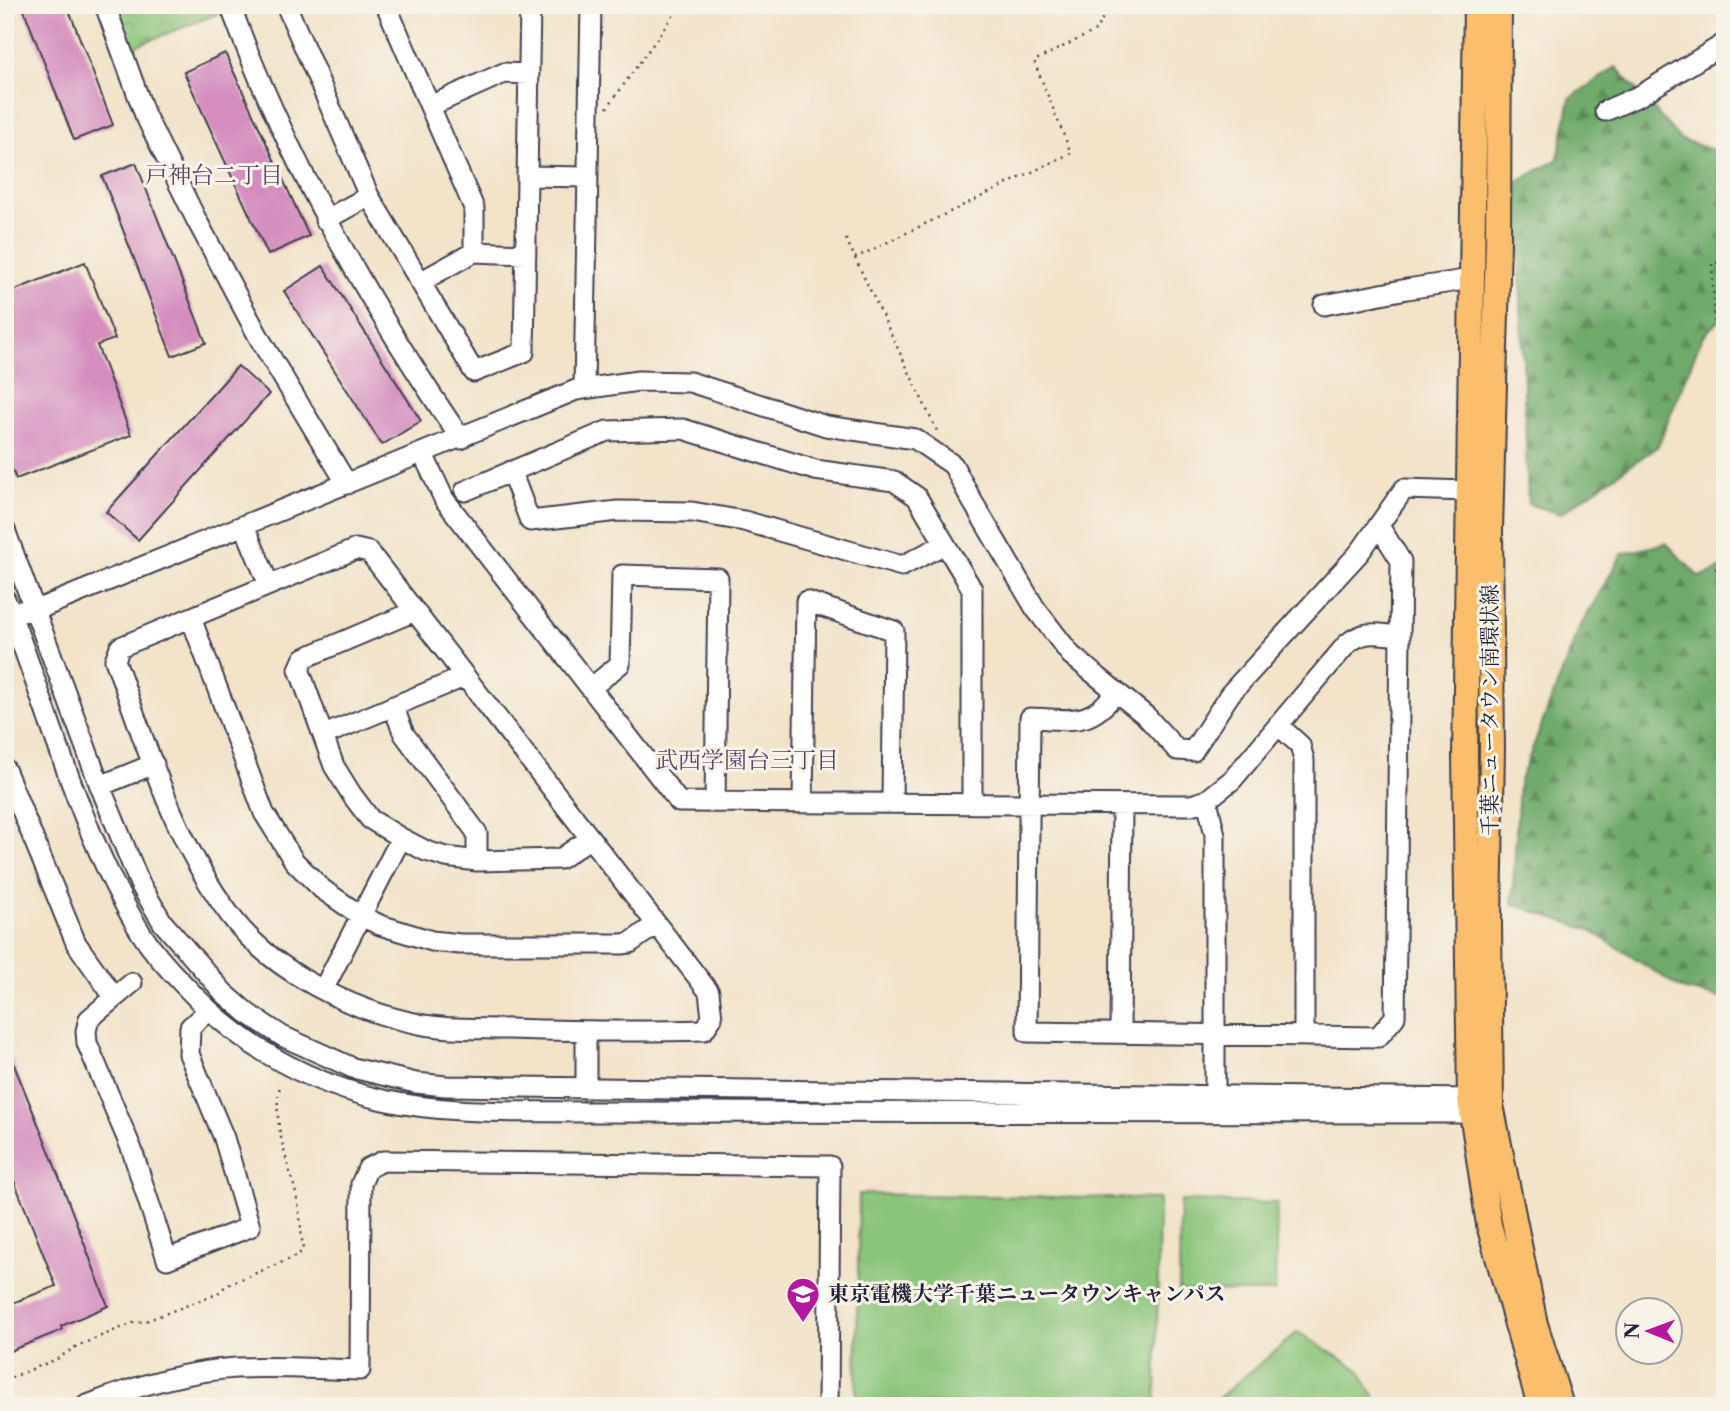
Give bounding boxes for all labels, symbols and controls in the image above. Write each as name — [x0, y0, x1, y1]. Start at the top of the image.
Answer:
district label: 戸神台二丁目 — [145, 161, 283, 189]
street label: 千葉ニュータウン南環状線 — [1477, 584, 1502, 836]
district label: 武西学園台三丁目 — [655, 746, 839, 774]
school or university icon: 東京電機大学千葉ニュータウンキャンパス — [784, 1275, 822, 1324]
place label: 東京電機大学千葉ニュータウンキャンパス — [828, 1281, 1226, 1306]
north arrow — [1614, 1296, 1684, 1366]
text: N — [1621, 1322, 1644, 1339]

